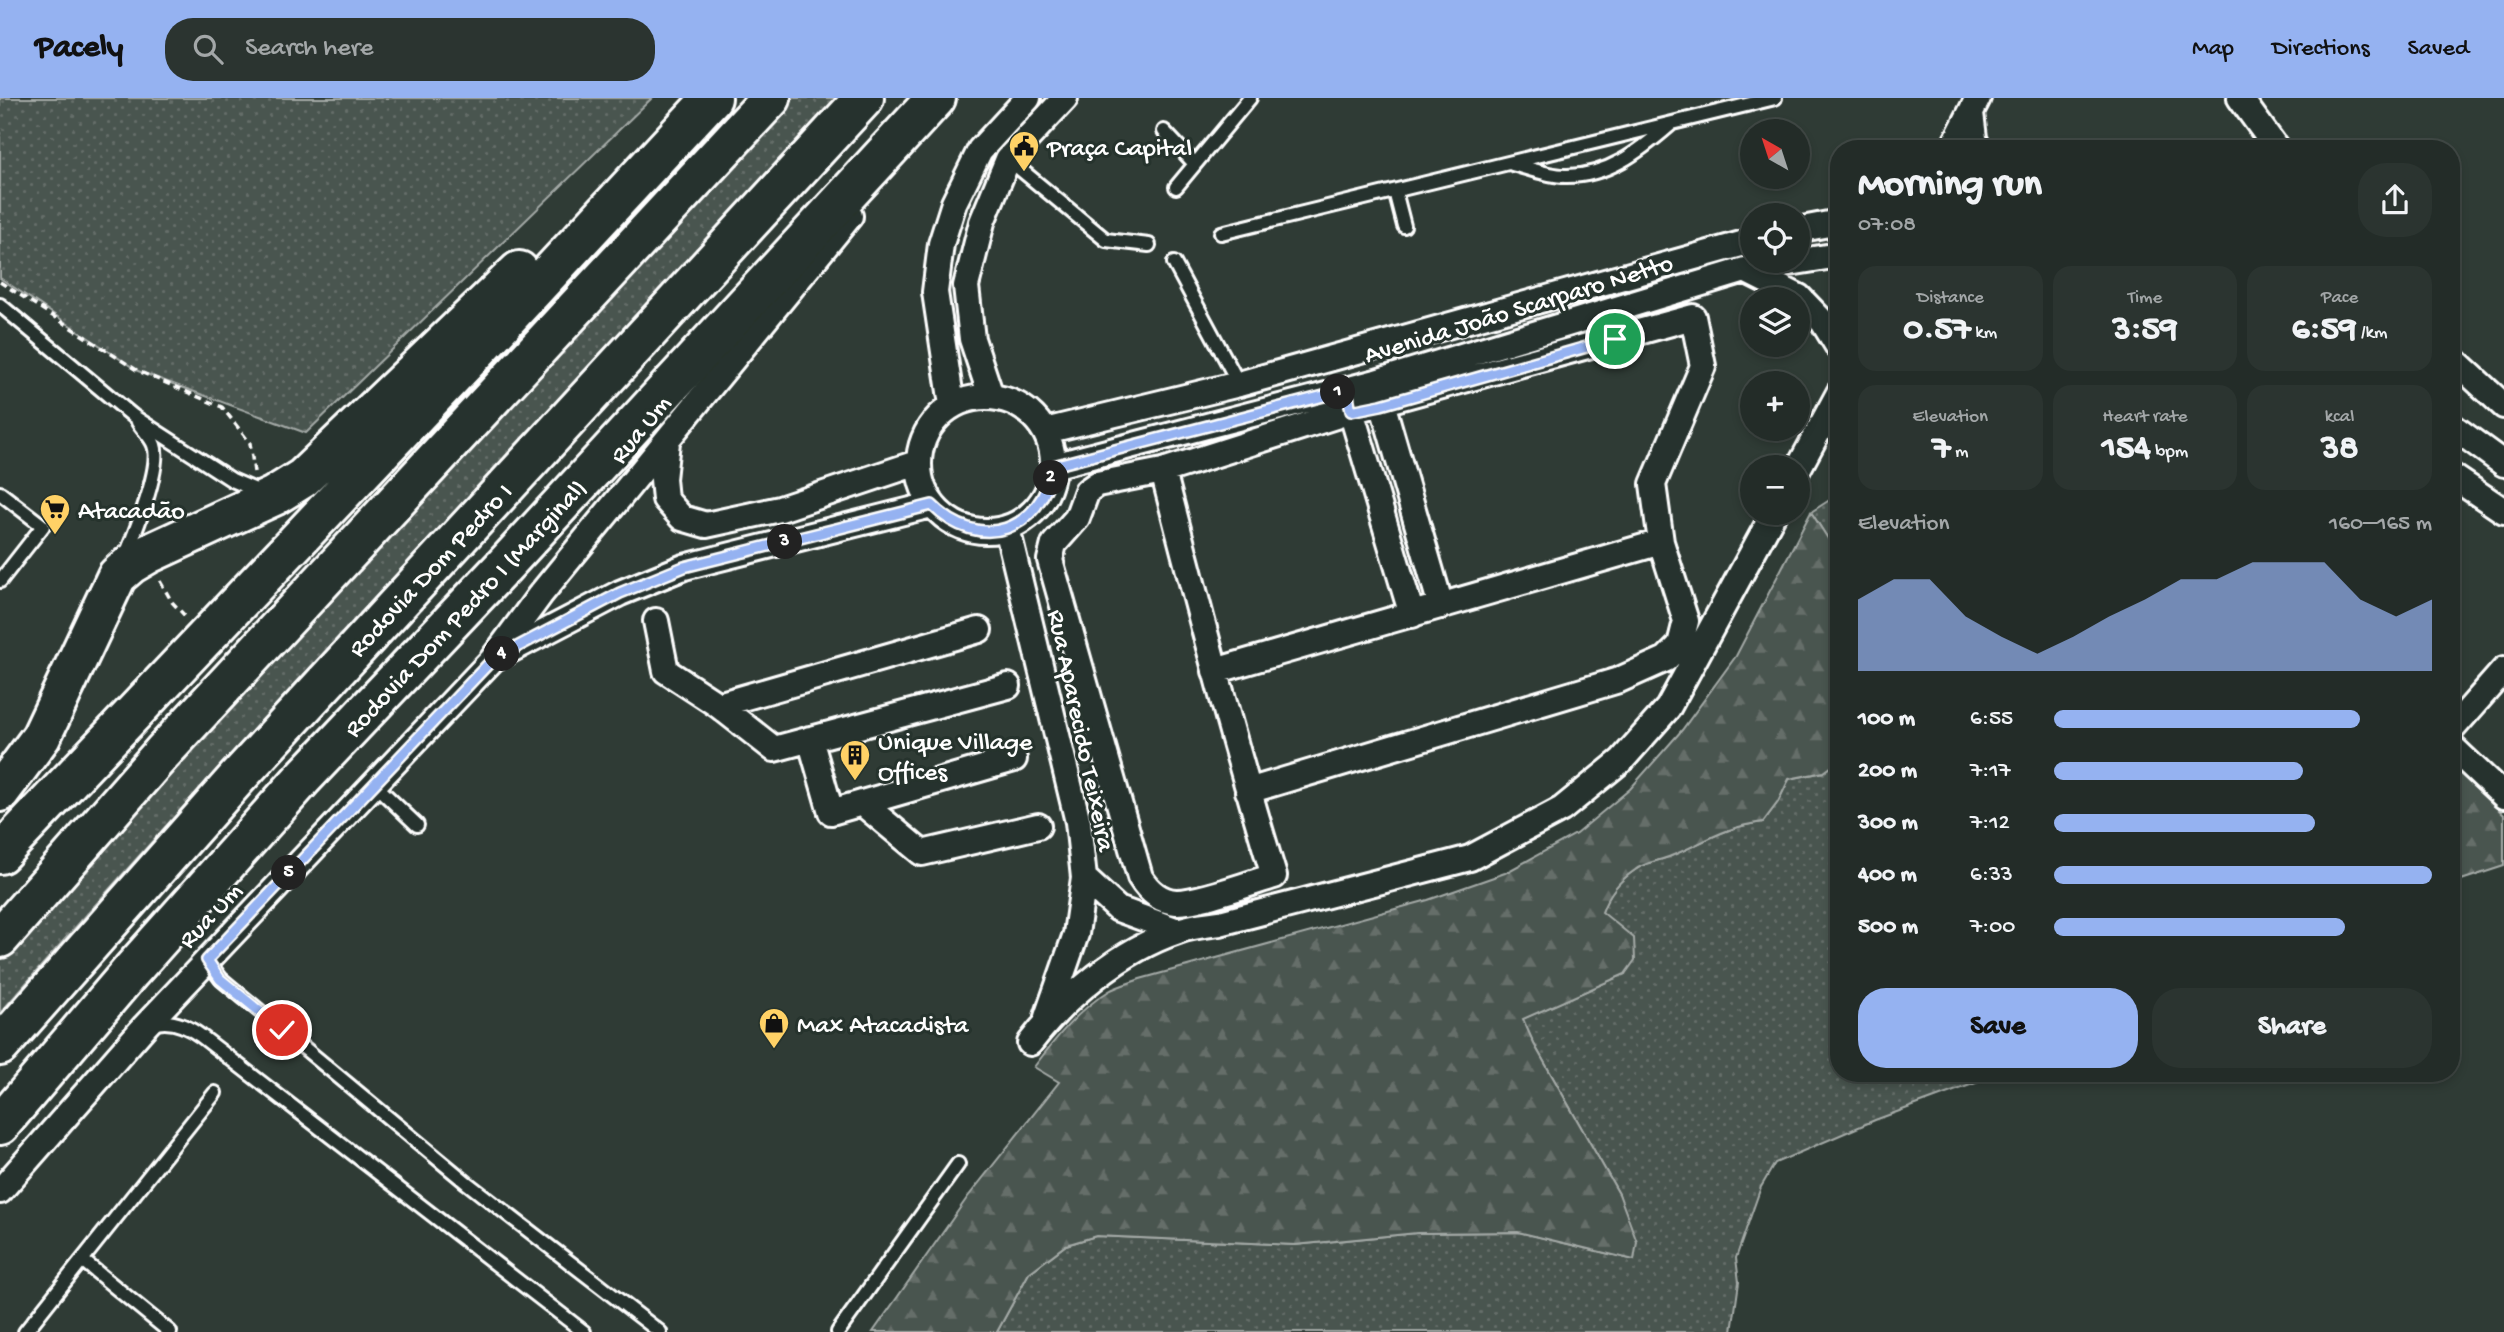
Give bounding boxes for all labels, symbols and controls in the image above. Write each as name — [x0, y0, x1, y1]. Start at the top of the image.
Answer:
search box — [165, 18, 655, 81]
text: Pacely — [35, 30, 123, 68]
icon: search — [189, 30, 227, 68]
text: Search here — [245, 34, 373, 65]
text: Map — [2192, 35, 2234, 64]
text: Directions — [2272, 35, 2370, 64]
text: Saved — [2408, 35, 2469, 64]
north arrow — [1740, 119, 1810, 189]
map controls — [1740, 119, 1810, 525]
public building icon: Praça Capital — [1007, 129, 1041, 173]
place label: Praça Capital — [1046, 135, 1192, 166]
button: share — [2358, 163, 2432, 237]
text: Morning run — [1858, 164, 2042, 208]
button: locate — [1740, 203, 1810, 273]
text: 07:08 — [1858, 212, 1916, 239]
street label: Avenida João Scarparo Netto — [1361, 250, 1677, 373]
button: layers — [1740, 287, 1810, 357]
text: Distance — [1917, 287, 1984, 310]
text: Time — [2128, 287, 2162, 310]
text: Pace — [2321, 287, 2358, 310]
pin — [1585, 309, 1645, 369]
text: 0.57 — [1903, 310, 1971, 351]
text: 3:59 — [2112, 310, 2178, 351]
text: 6:59 — [2292, 310, 2356, 351]
icon: arrive — [1596, 320, 1634, 358]
text: km — [1971, 322, 1997, 345]
text: /km — [2356, 322, 2388, 345]
button: + — [1740, 371, 1810, 441]
pin: 1 — [1320, 374, 1356, 410]
text: 1 — [1334, 380, 1341, 403]
street label: Rua Um — [605, 390, 680, 472]
text: Elevation — [1913, 406, 1988, 429]
text: Heart rate — [2102, 406, 2188, 429]
text: kcal — [2325, 406, 2355, 429]
text: 7 — [1932, 429, 1950, 470]
text: 154 — [2102, 429, 2151, 470]
text: 38 — [2321, 429, 2358, 470]
text: m — [1950, 441, 1968, 464]
text: bpm — [2151, 441, 2188, 464]
button: − — [1740, 455, 1810, 525]
pin: 2 — [1034, 460, 1068, 496]
text: 2 — [1046, 466, 1055, 489]
street label: Rodovia Dom Pedro I (Marginal) — [339, 474, 595, 746]
street label: Rodovia Dom Pedro I — [344, 479, 521, 666]
supermarket icon: Atacadão — [38, 492, 72, 536]
place label: Atacadão — [78, 498, 185, 529]
text: Elevation — [1858, 511, 1949, 538]
text: 160–165 m — [2329, 511, 2432, 538]
pin: 3 — [768, 524, 802, 560]
text: 3 — [780, 530, 789, 553]
street label: Rua Aparecido Teixeira — [1038, 607, 1120, 856]
pin: 4 — [484, 636, 520, 672]
text: 4 — [497, 642, 506, 665]
text: 100 m — [1858, 706, 1915, 733]
text: 6:55 — [1970, 706, 2013, 733]
place label: Unique Village Offices — [878, 729, 1033, 790]
building icon: Unique Village Offices — [838, 738, 872, 782]
text: 200 m — [1858, 758, 1917, 785]
text: 7:17 — [1970, 758, 2010, 785]
text: 300 m — [1858, 810, 1918, 837]
text: 7:12 — [1970, 810, 2010, 837]
pin: 5 — [272, 856, 306, 890]
text: 5 — [284, 861, 294, 884]
text: 400 m — [1858, 862, 1917, 889]
text: 6:33 — [1970, 862, 2013, 889]
street label: Rua Um — [174, 877, 251, 957]
text: 500 m — [1858, 914, 1918, 941]
text: 7:00 — [1970, 914, 2015, 941]
button: Save — [1858, 988, 2138, 1068]
button: Share — [2152, 988, 2432, 1068]
pin — [252, 1000, 312, 1060]
shop icon: Max Atacadista — [757, 1006, 791, 1050]
icon: check — [263, 1011, 301, 1049]
place label: Max Atacadista — [797, 1012, 970, 1043]

